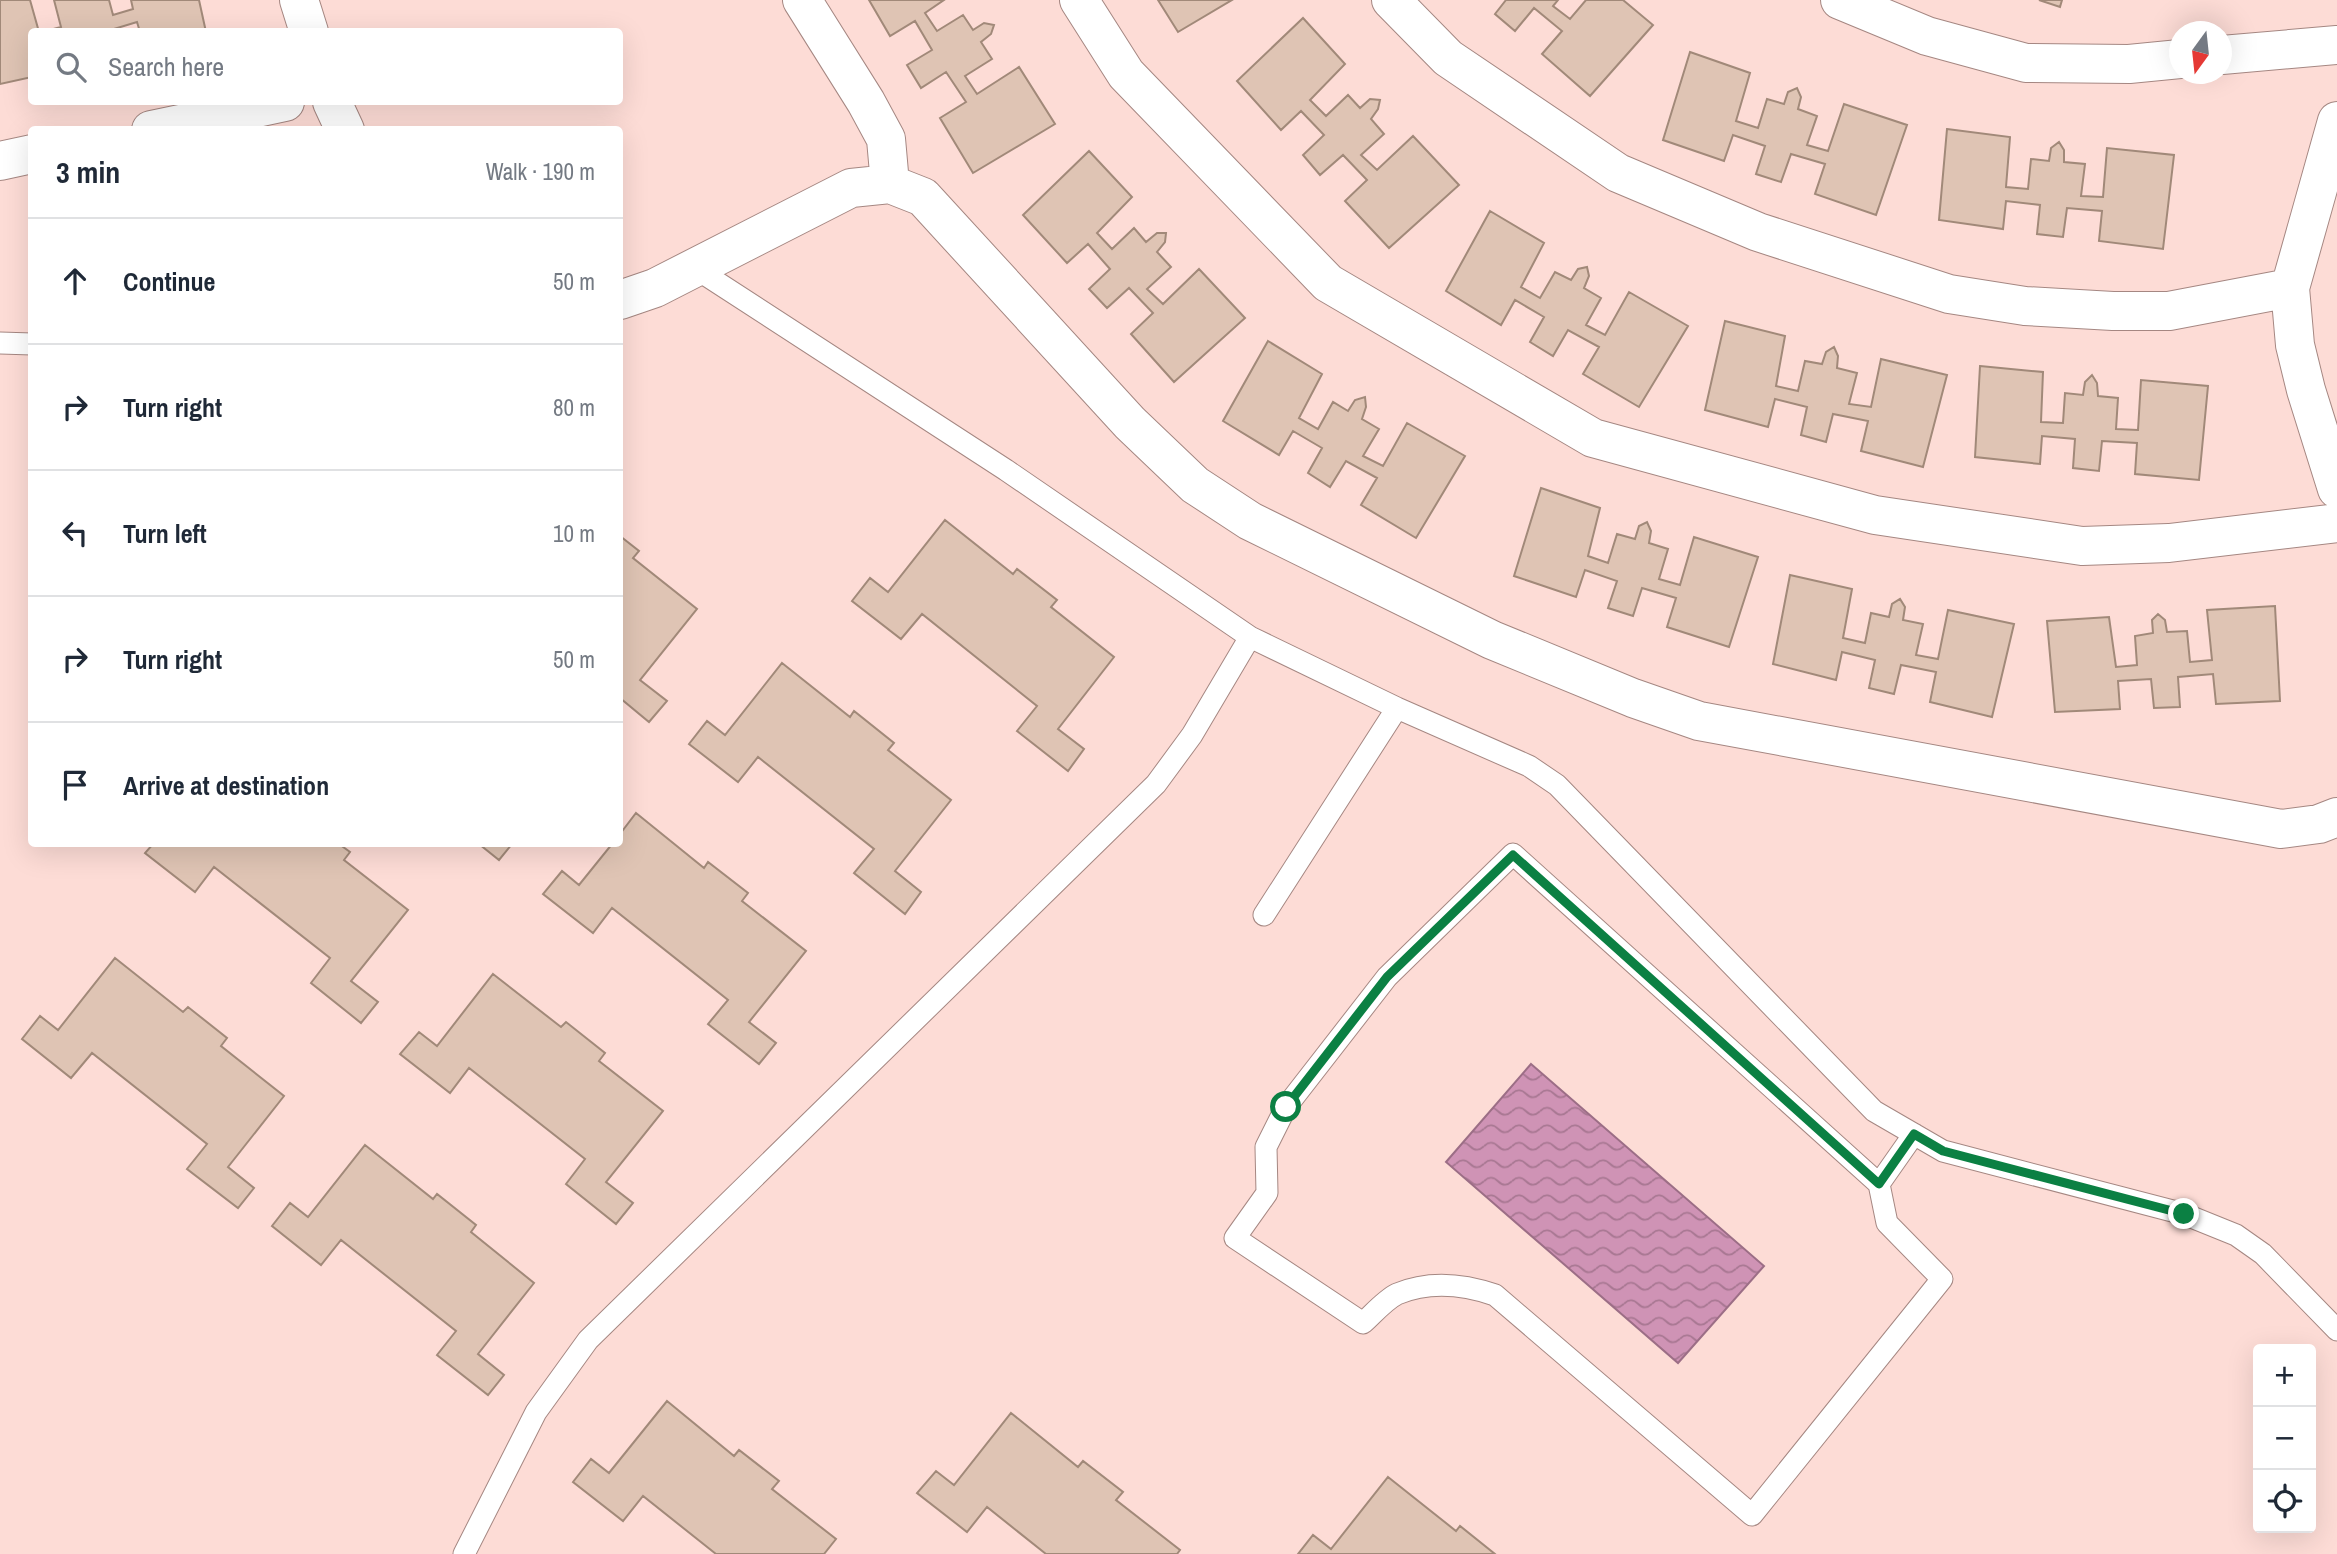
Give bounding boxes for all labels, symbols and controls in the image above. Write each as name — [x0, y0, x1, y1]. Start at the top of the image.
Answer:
north arrow — [2169, 21, 2232, 84]
search box — [28, 28, 623, 105]
icon: search — [52, 48, 90, 86]
text: Search here — [108, 49, 224, 84]
text: 3 min — [56, 152, 120, 192]
text: Walk · 190 m — [486, 156, 595, 187]
icon: ahead — [56, 262, 94, 300]
text: Continue — [123, 264, 215, 299]
text: 50 m — [553, 266, 595, 297]
icon: right — [56, 388, 94, 426]
text: Turn right — [123, 390, 222, 425]
text: 80 m — [553, 392, 595, 423]
icon: left — [56, 514, 94, 552]
text: Turn left — [123, 516, 207, 551]
text: 10 m — [553, 518, 595, 549]
icon: right — [56, 640, 94, 678]
text: Turn right — [123, 642, 222, 677]
text: 50 m — [553, 644, 595, 675]
icon: arrive — [56, 766, 94, 804]
text: Arrive at destination — [123, 768, 329, 803]
route start — [1270, 1091, 1301, 1122]
route end — [2168, 1198, 2199, 1229]
map controls — [2253, 1344, 2316, 1533]
button: + — [2253, 1344, 2316, 1407]
button: − — [2253, 1407, 2316, 1470]
button: locate — [2253, 1470, 2316, 1533]

